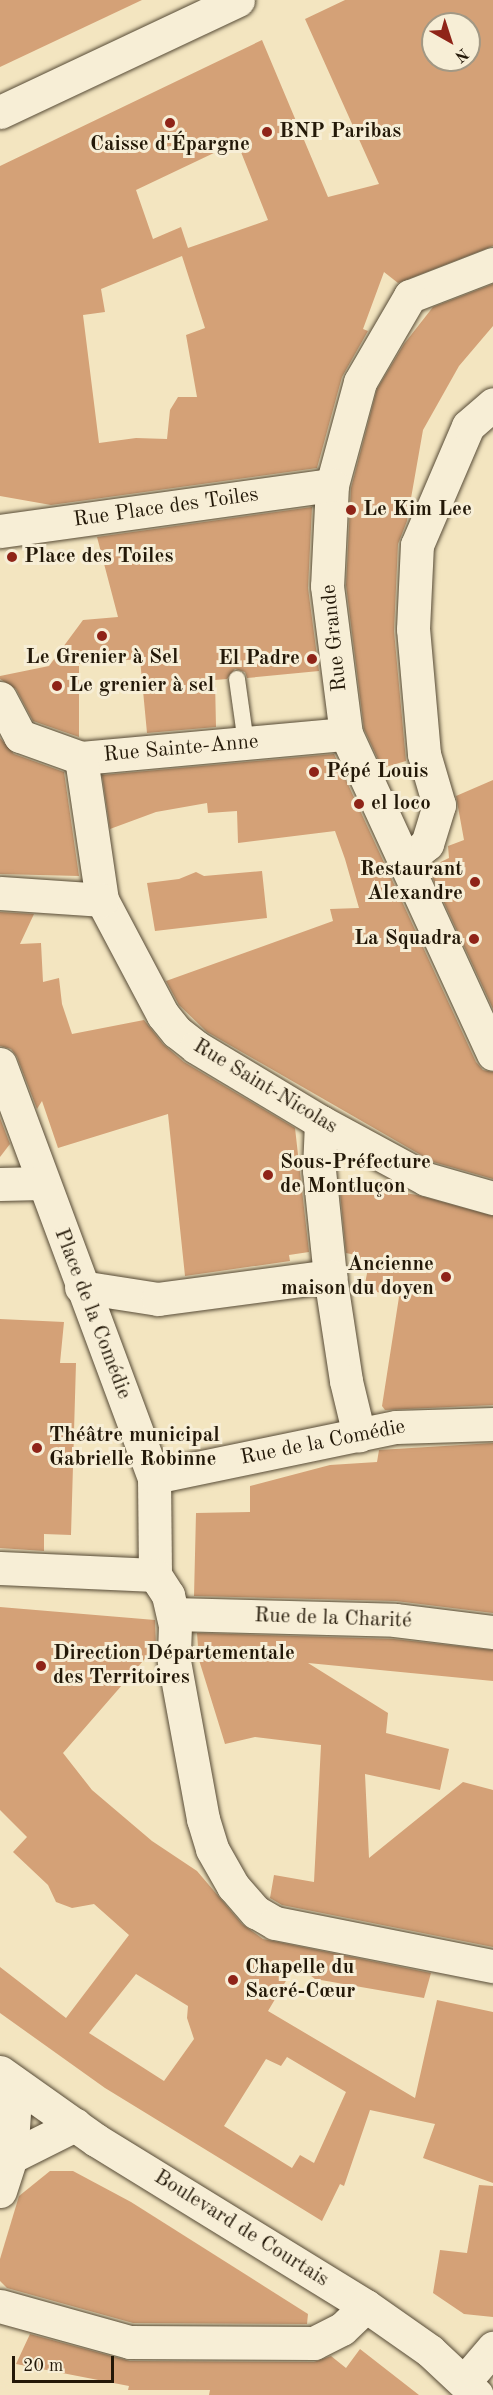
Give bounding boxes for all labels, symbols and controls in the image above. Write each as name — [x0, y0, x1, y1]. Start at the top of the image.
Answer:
north arrow — [421, 12, 481, 72]
text: N — [451, 44, 471, 64]
marker: Caisse d'Épargne — [163, 116, 177, 130]
place label: BNP Paribas — [279, 119, 401, 145]
marker: BNP Paribas — [260, 125, 274, 139]
place label: Caisse d'Épargne — [90, 132, 250, 158]
street label: Rue Place des Toiles — [72, 483, 260, 533]
place label: Le Kim Lee — [363, 497, 472, 523]
marker: Le Kim Lee — [344, 503, 358, 517]
place label: Place des Toiles — [24, 544, 174, 570]
marker: Place des Toiles — [5, 550, 19, 564]
street label: Rue Grande — [317, 583, 353, 693]
marker: Le Grenier à Sel — [95, 629, 109, 643]
place label: Le Grenier à Sel — [26, 645, 178, 671]
place label: El Padre — [218, 646, 300, 672]
marker: El Padre — [305, 652, 319, 666]
place label: Le grenier à sel — [69, 673, 214, 699]
marker: Le grenier à sel — [50, 679, 64, 693]
street label: Rue Sainte-Anne — [103, 730, 259, 768]
place label: Pépé Louis — [326, 759, 428, 785]
marker: Pépé Louis — [307, 765, 321, 779]
place label: el loco — [371, 791, 431, 817]
marker: el loco — [352, 797, 366, 811]
place label: Restaurant Alexandre — [360, 857, 463, 907]
marker: Restaurant Alexandre — [468, 875, 482, 889]
place label: La Squadra — [354, 926, 462, 952]
marker: La Squadra — [467, 932, 481, 946]
street label: Rue Saint-Nicolas — [188, 1034, 342, 1140]
place label: Sous-Préfecture de Montluçon — [280, 1150, 431, 1200]
marker: Sous-Préfecture de Montluçon — [261, 1168, 275, 1182]
street label: Place de la Comédie — [48, 1225, 136, 1403]
place label: Ancienne maison du doyen — [281, 1252, 434, 1302]
marker: Ancienne maison du doyen — [439, 1270, 453, 1284]
street label: Rue de la Comédie — [238, 1415, 408, 1471]
place label: Théâtre municipal Gabrielle Robinne — [49, 1423, 220, 1473]
marker: Théâtre municipal Gabrielle Robinne — [30, 1441, 44, 1455]
street label: Rue de la Charité — [254, 1604, 412, 1634]
place label: Direction Départementale des Territoires — [53, 1641, 295, 1691]
marker: Direction Départementale des Territoires — [34, 1659, 48, 1673]
place label: Chapelle du Sacré-Cœur — [245, 1955, 355, 2005]
marker: Chapelle du Sacré-Cœur — [226, 1973, 240, 1987]
street label: Boulevard de Courtais — [149, 2165, 333, 2293]
scale bar — [15, 2344, 117, 2382]
text: 20 m — [23, 2357, 63, 2375]

